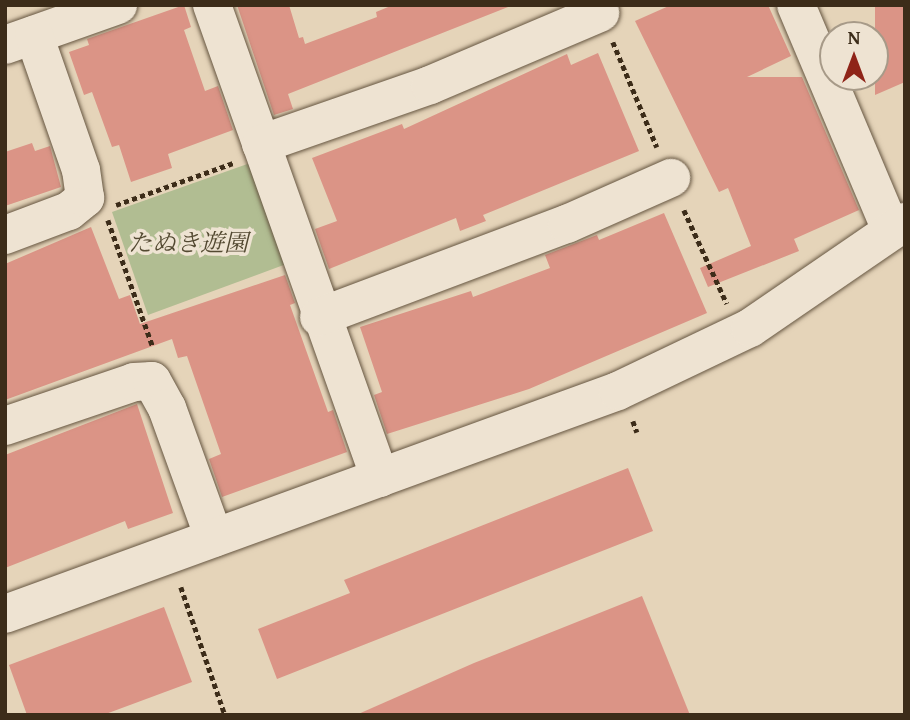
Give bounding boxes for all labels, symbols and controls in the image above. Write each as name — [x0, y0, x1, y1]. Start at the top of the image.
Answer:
north arrow — [819, 21, 889, 91]
text: N — [848, 23, 860, 51]
park label: たぬき遊園 — [128, 229, 248, 257]

